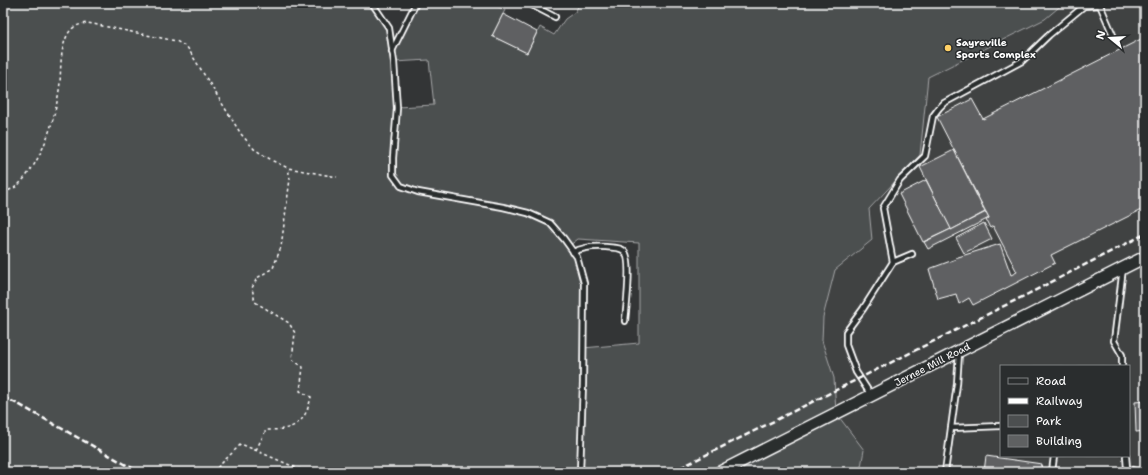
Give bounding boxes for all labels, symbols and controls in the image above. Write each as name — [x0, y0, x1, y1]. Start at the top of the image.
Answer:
north arrow — [1090, 18, 1130, 58]
text: N — [1092, 28, 1110, 42]
place label: Sayreville Sports Complex — [956, 36, 1036, 61]
marker: Sayreville Sports Complex — [943, 43, 953, 53]
street label: Jernee Mill Road — [892, 339, 973, 389]
legend — [1000, 365, 1130, 457]
text: Road — [1036, 373, 1067, 389]
text: Railway — [1036, 393, 1083, 409]
text: Park — [1036, 413, 1062, 429]
text: Building — [1036, 433, 1082, 449]

